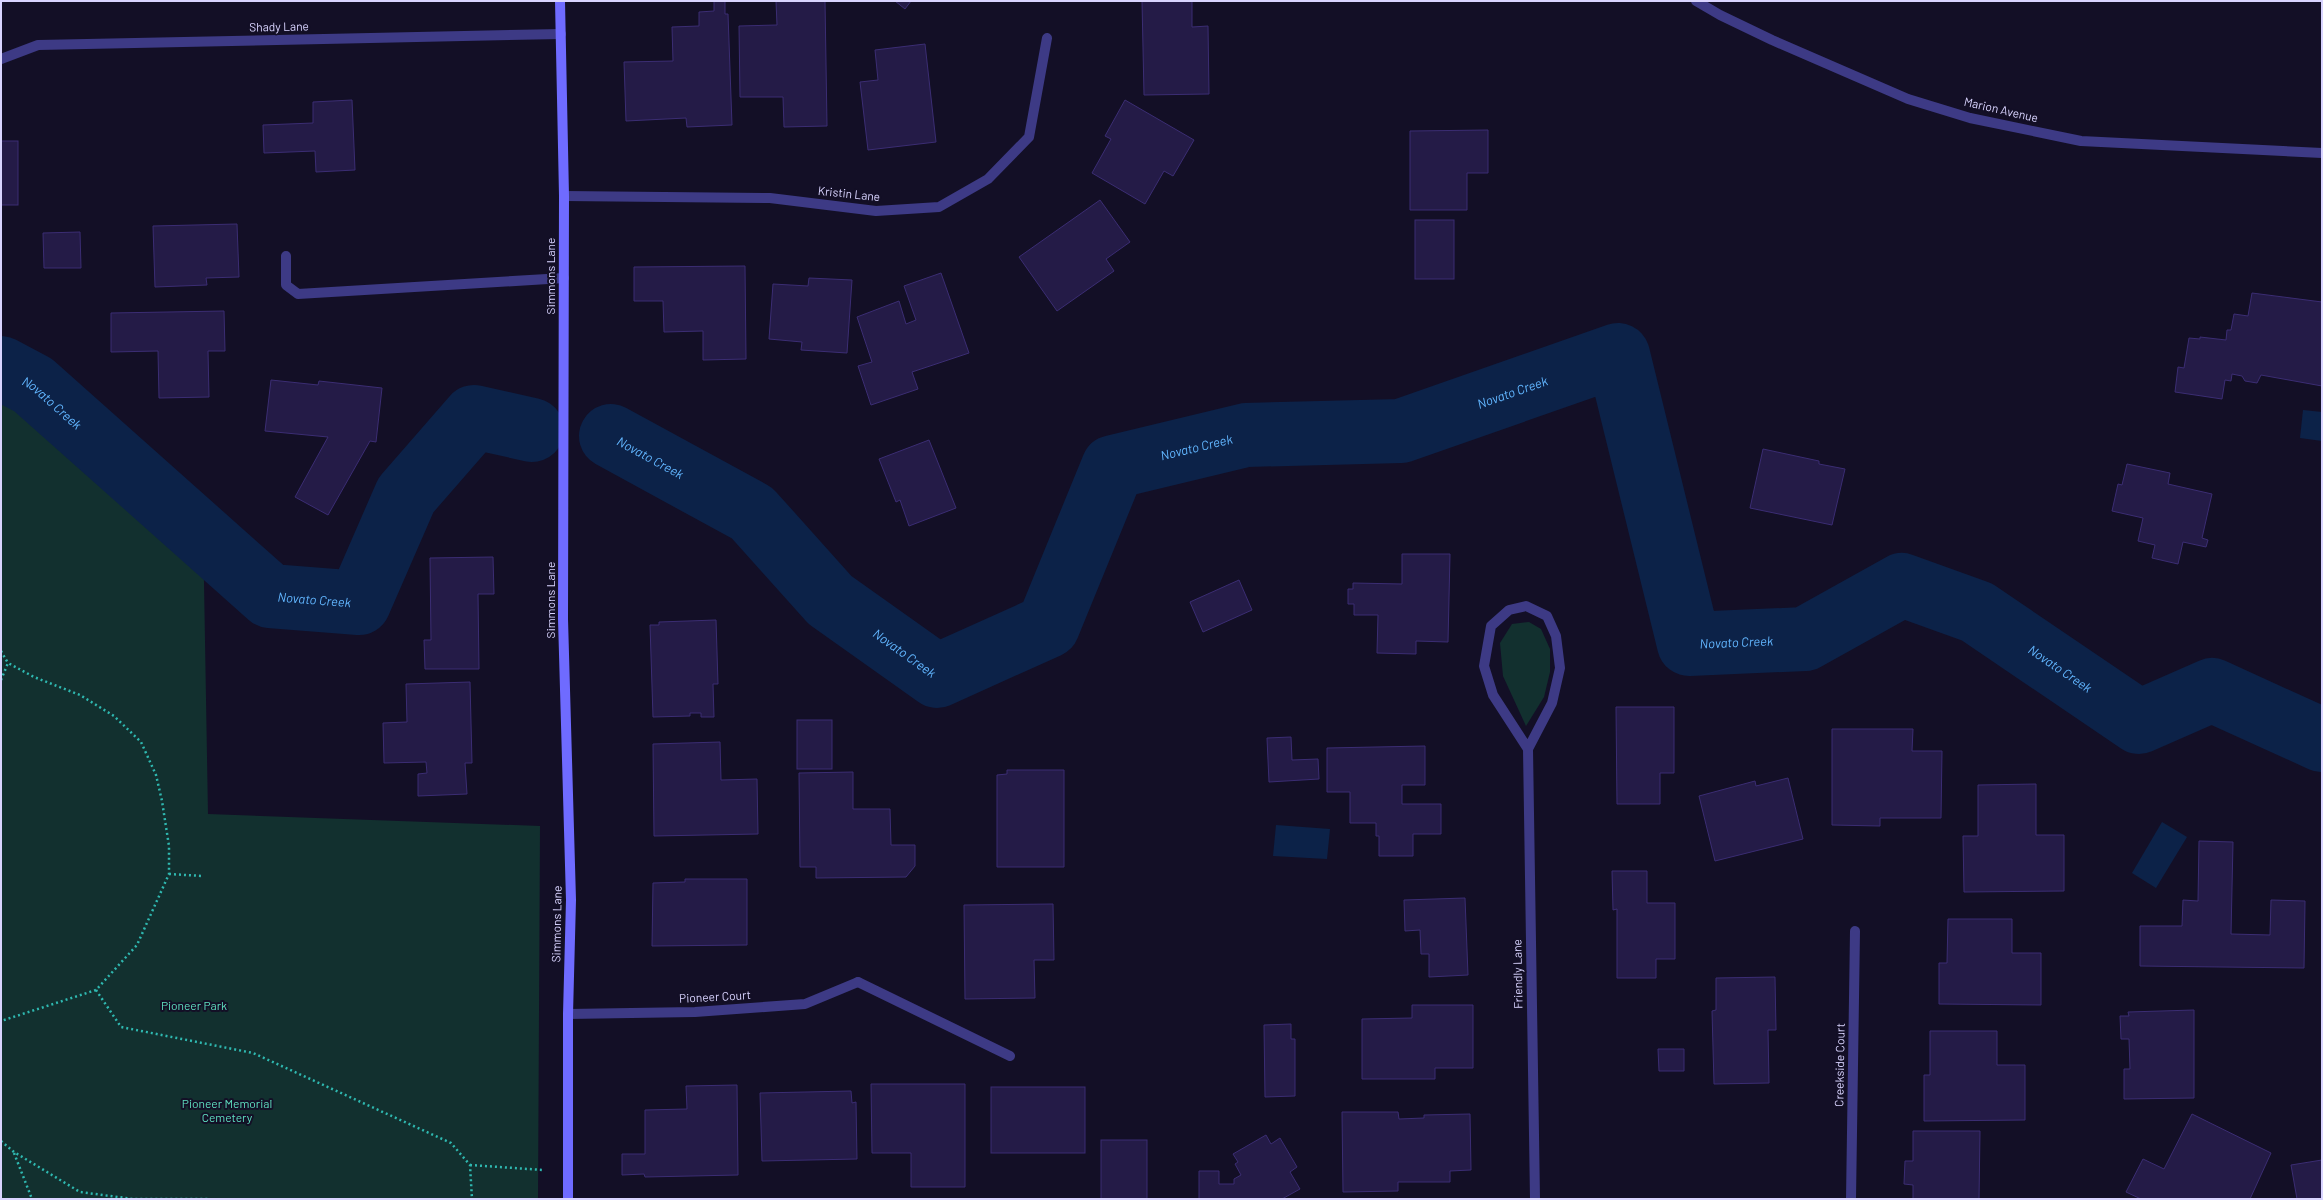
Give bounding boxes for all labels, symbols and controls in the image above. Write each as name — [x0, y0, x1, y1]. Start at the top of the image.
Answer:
street label: Shady Lane — [249, 18, 309, 34]
street label: Marion Avenue — [1963, 94, 2040, 124]
street label: Kristin Lane — [817, 183, 881, 203]
street label: Simmons Lane — [543, 238, 557, 314]
water label: Novato Creek — [1475, 372, 1550, 412]
water label: Novato Creek — [20, 373, 86, 433]
water label: Novato Creek — [1159, 430, 1235, 463]
water label: Novato Creek — [614, 433, 687, 483]
street label: Simmons Lane — [543, 562, 557, 638]
water label: Novato Creek — [277, 589, 352, 610]
water label: Novato Creek — [870, 625, 940, 681]
water label: Novato Creek — [1699, 632, 1774, 652]
water label: Novato Creek — [2025, 641, 2096, 696]
street label: Simmons Lane — [548, 885, 564, 962]
street label: Friendly Lane — [1509, 939, 1525, 1009]
street label: Pioneer Court — [679, 987, 751, 1005]
park label: Pioneer Park — [161, 998, 227, 1012]
street label: Creekside Court — [1831, 1023, 1847, 1107]
park label: Pioneer Memorial Cemetery — [182, 1096, 272, 1124]

